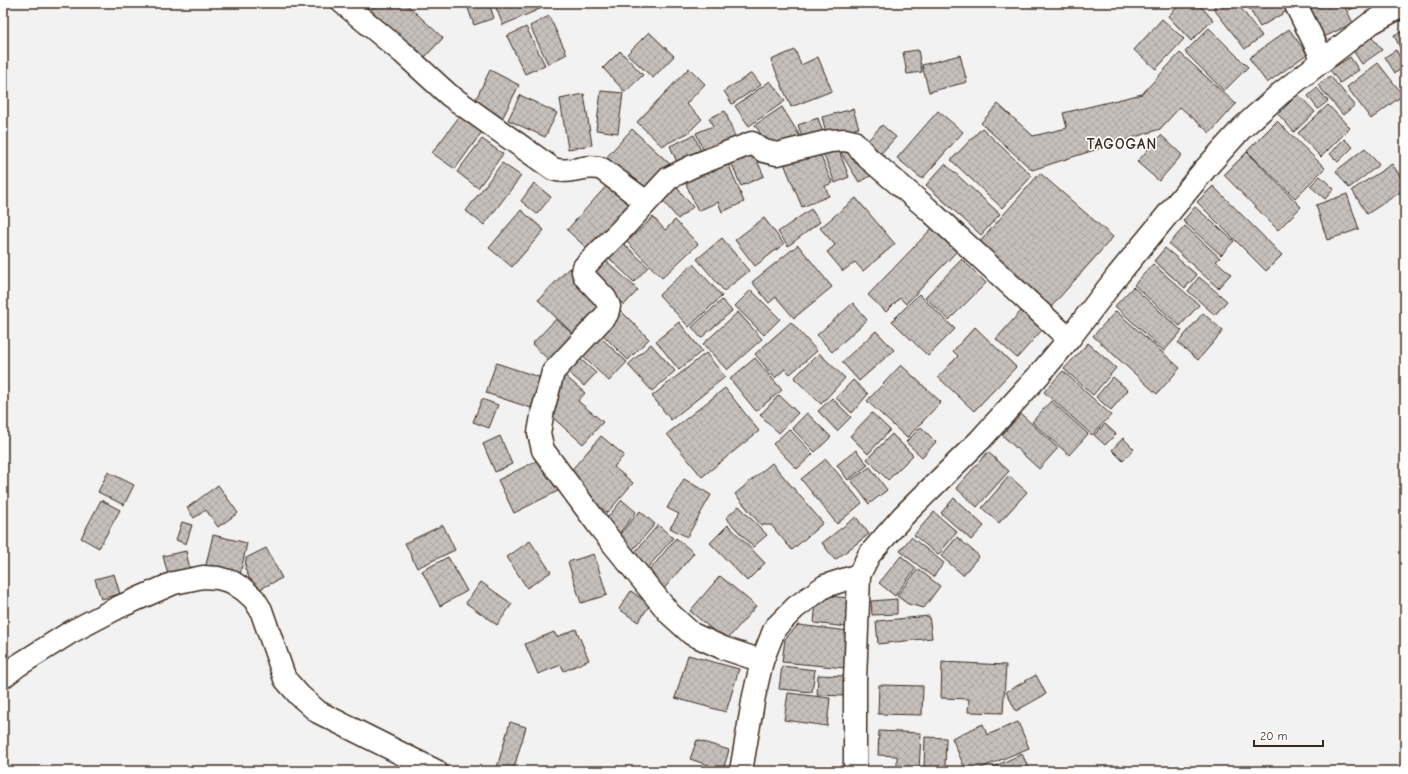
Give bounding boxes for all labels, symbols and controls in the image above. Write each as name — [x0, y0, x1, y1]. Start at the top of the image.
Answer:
district label: TAGOGAN — [1087, 135, 1157, 153]
scale bar — [1254, 722, 1323, 748]
text: 20 m — [1260, 729, 1288, 743]

